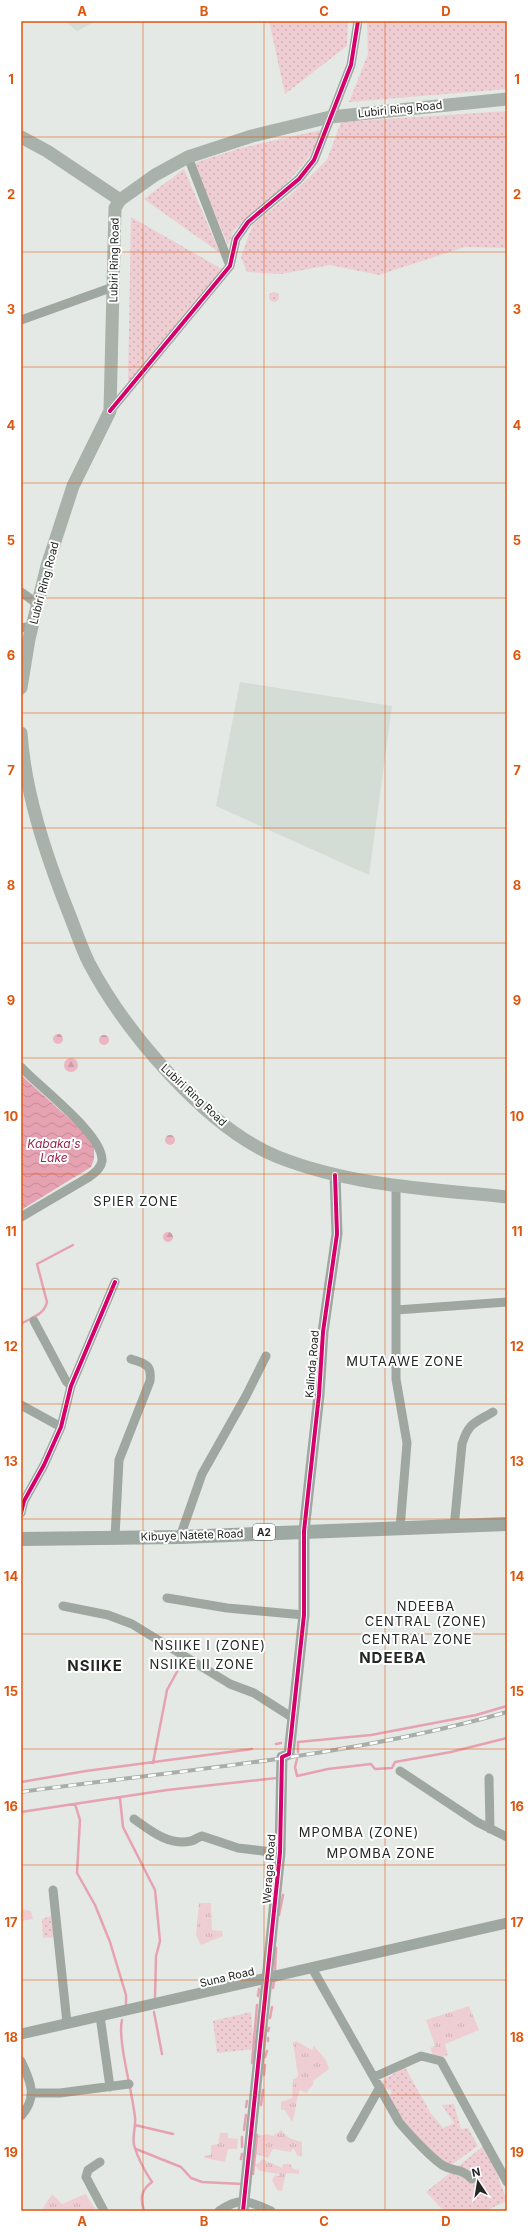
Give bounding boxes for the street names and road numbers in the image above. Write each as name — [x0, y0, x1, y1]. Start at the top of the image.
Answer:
street label: Lubiri Ring Road — [357, 98, 443, 120]
street label: Lubiri Ring Road — [106, 217, 122, 303]
street label: Lubiri Ring Road — [26, 540, 62, 626]
street label: Lubiri Ring Road — [158, 1061, 230, 1129]
street label: Kalinda Road — [302, 1330, 322, 1398]
road number: A2 — [253, 1524, 275, 1540]
street label: Kibuye Natete Road — [140, 1526, 244, 1544]
street label: Weraga Road — [260, 1834, 278, 1904]
street label: Suna Road — [198, 1964, 256, 1990]

